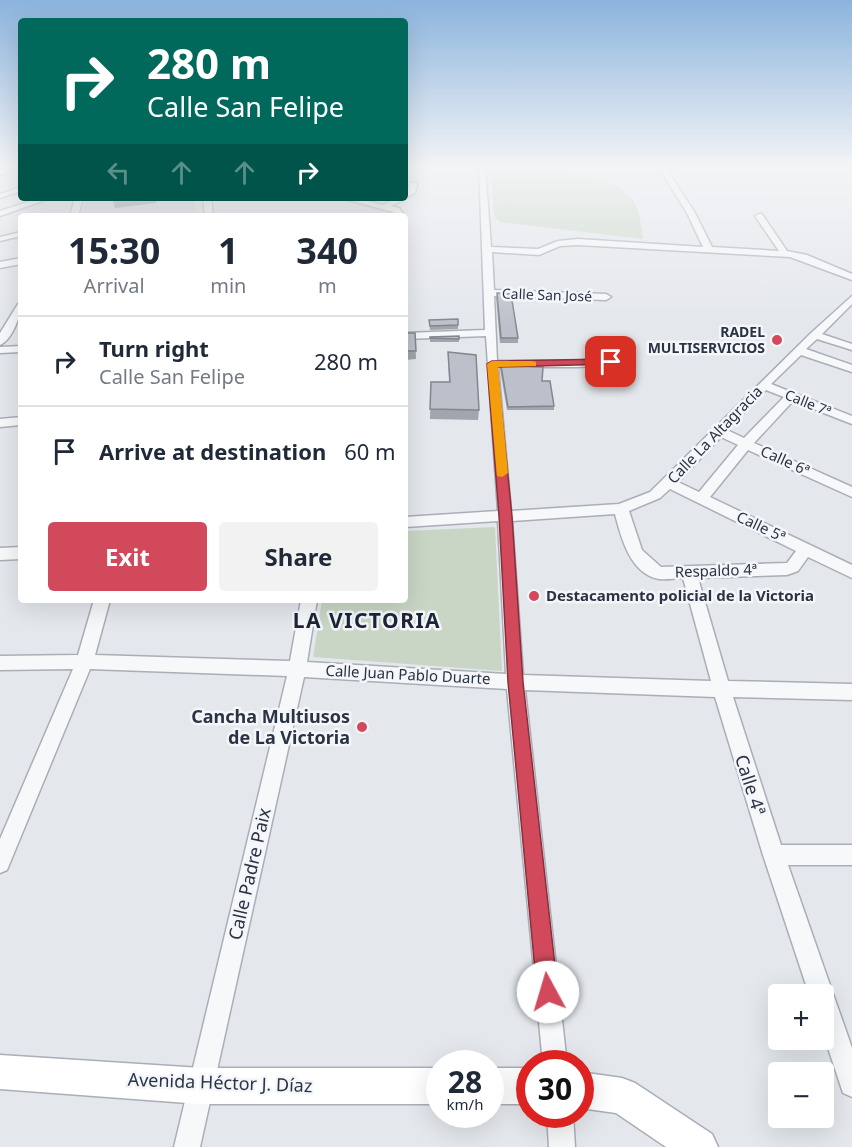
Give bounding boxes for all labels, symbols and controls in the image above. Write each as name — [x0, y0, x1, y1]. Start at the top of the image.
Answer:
text: 280 m — [147, 34, 271, 91]
icon: right — [48, 42, 126, 120]
text: Calle San Felipe — [147, 88, 344, 125]
icon: left — [102, 156, 135, 189]
icon: ahead — [165, 156, 198, 189]
icon: ahead — [228, 156, 261, 189]
icon: right — [291, 156, 324, 189]
text: 15:30 — [68, 226, 160, 275]
text: 1 — [218, 226, 239, 275]
text: 340 — [296, 226, 358, 275]
text: Arrival — [84, 272, 145, 299]
text: min — [210, 272, 246, 299]
text: m — [318, 272, 337, 299]
street label: Calle San José — [502, 283, 593, 306]
place label: RADEL MULTISERVICIOS — [648, 322, 765, 357]
text: Turn right — [99, 333, 209, 363]
marker: RADEL MULTISERVICIOS — [770, 333, 784, 347]
pin — [585, 336, 636, 387]
icon: right — [48, 345, 81, 378]
icon: arrive — [594, 345, 627, 378]
text: 280 m — [314, 346, 378, 376]
text: Calle San Felipe — [99, 363, 245, 390]
street label: Calle La Altagracia — [662, 381, 766, 487]
street label: Calle 7ª — [782, 385, 834, 420]
icon: arrive — [48, 435, 81, 468]
text: Arrive at destination — [99, 436, 326, 466]
text: 60 m — [344, 436, 396, 466]
street label: Calle 6ª — [758, 440, 813, 480]
street label: Calle 5ª — [734, 506, 789, 546]
button: Exit — [48, 522, 207, 591]
button: Share — [219, 522, 378, 591]
street label: Respaldo 4ª — [674, 559, 758, 581]
place label: Destacamento policial de la Victoria — [546, 585, 814, 605]
marker: Destacamento policial de la Victoria — [527, 589, 541, 603]
district label: LA VICTORIA — [293, 606, 441, 634]
street label: Calle Juan Pablo Duarte — [325, 660, 491, 688]
place label: Cancha Multiusos de La Victoria — [191, 704, 350, 749]
marker: Cancha Multiusos de La Victoria — [355, 720, 369, 734]
street label: Calle 4ª — [730, 751, 772, 818]
street label: Calle Padre Paix — [222, 805, 276, 942]
position arrow — [516, 960, 580, 1024]
map controls — [768, 984, 834, 1128]
button: + — [768, 984, 834, 1050]
speed limit sign: 30 — [516, 1050, 594, 1128]
text: 28 — [448, 1061, 482, 1102]
button: − — [768, 1062, 834, 1128]
street label: Avenida Héctor J. Díaz — [127, 1067, 313, 1097]
text: km/h — [447, 1094, 483, 1114]

